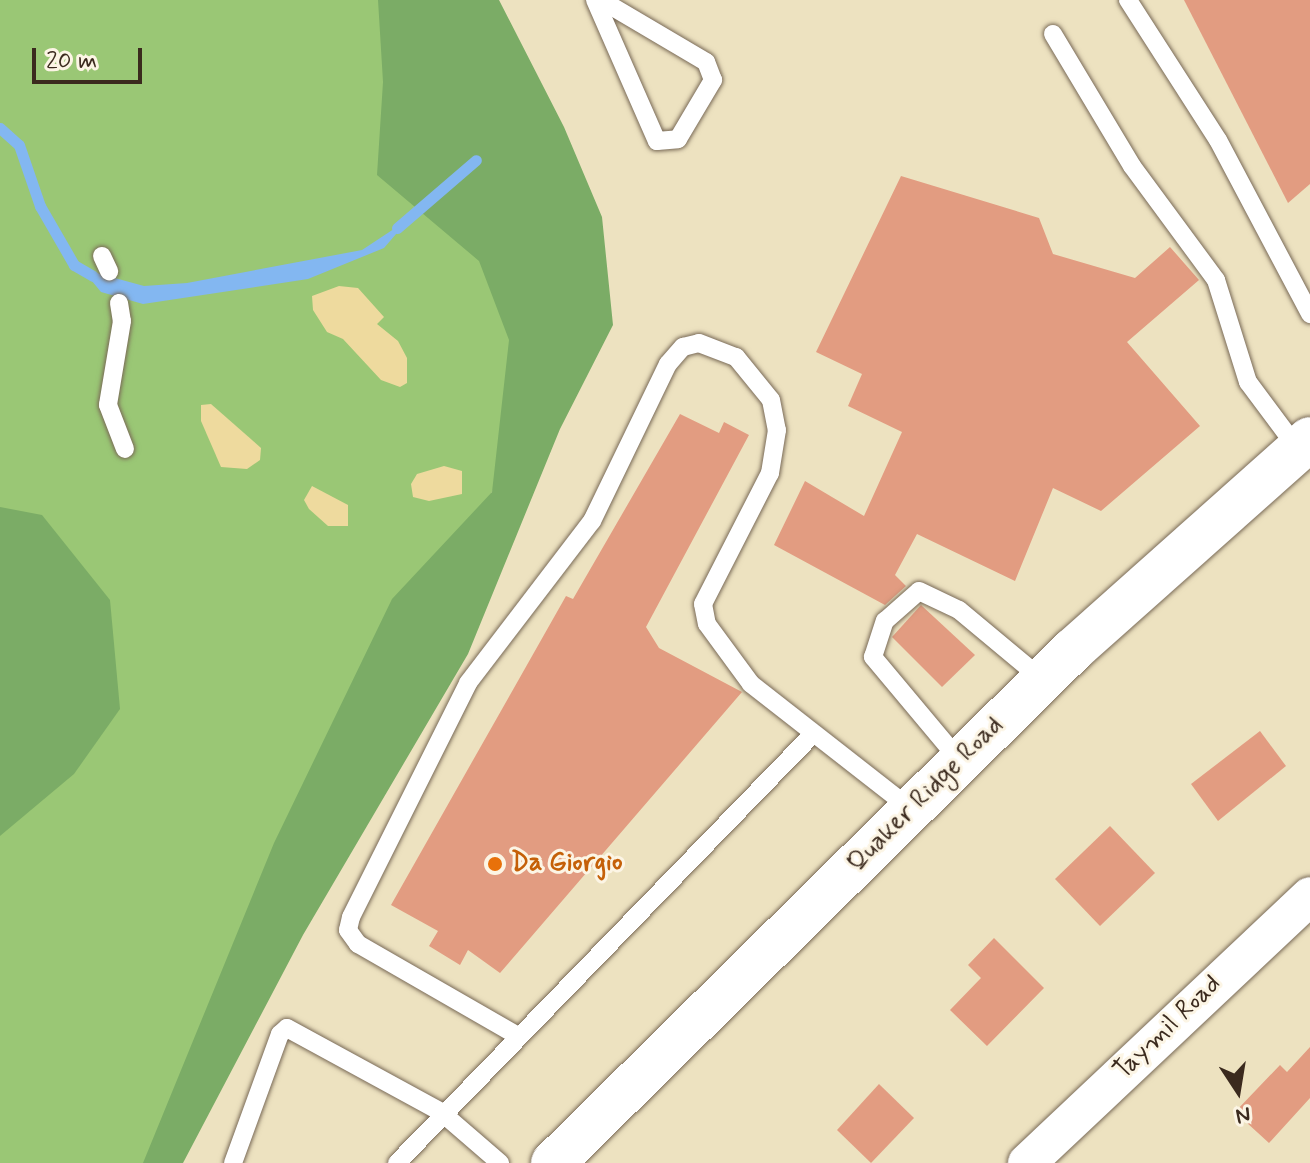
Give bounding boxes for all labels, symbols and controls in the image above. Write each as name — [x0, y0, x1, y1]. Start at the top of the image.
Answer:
scale bar — [36, 32, 146, 82]
text: 20 m — [46, 46, 97, 77]
street label: Quaker Ridge Road — [841, 710, 1011, 880]
place label: Da Giorgio — [511, 848, 624, 880]
marker: Da Giorgio — [486, 855, 504, 873]
street label: Taymil Road — [1108, 969, 1228, 1087]
north arrow — [1198, 1051, 1278, 1131]
text: N — [1233, 1099, 1253, 1130]

